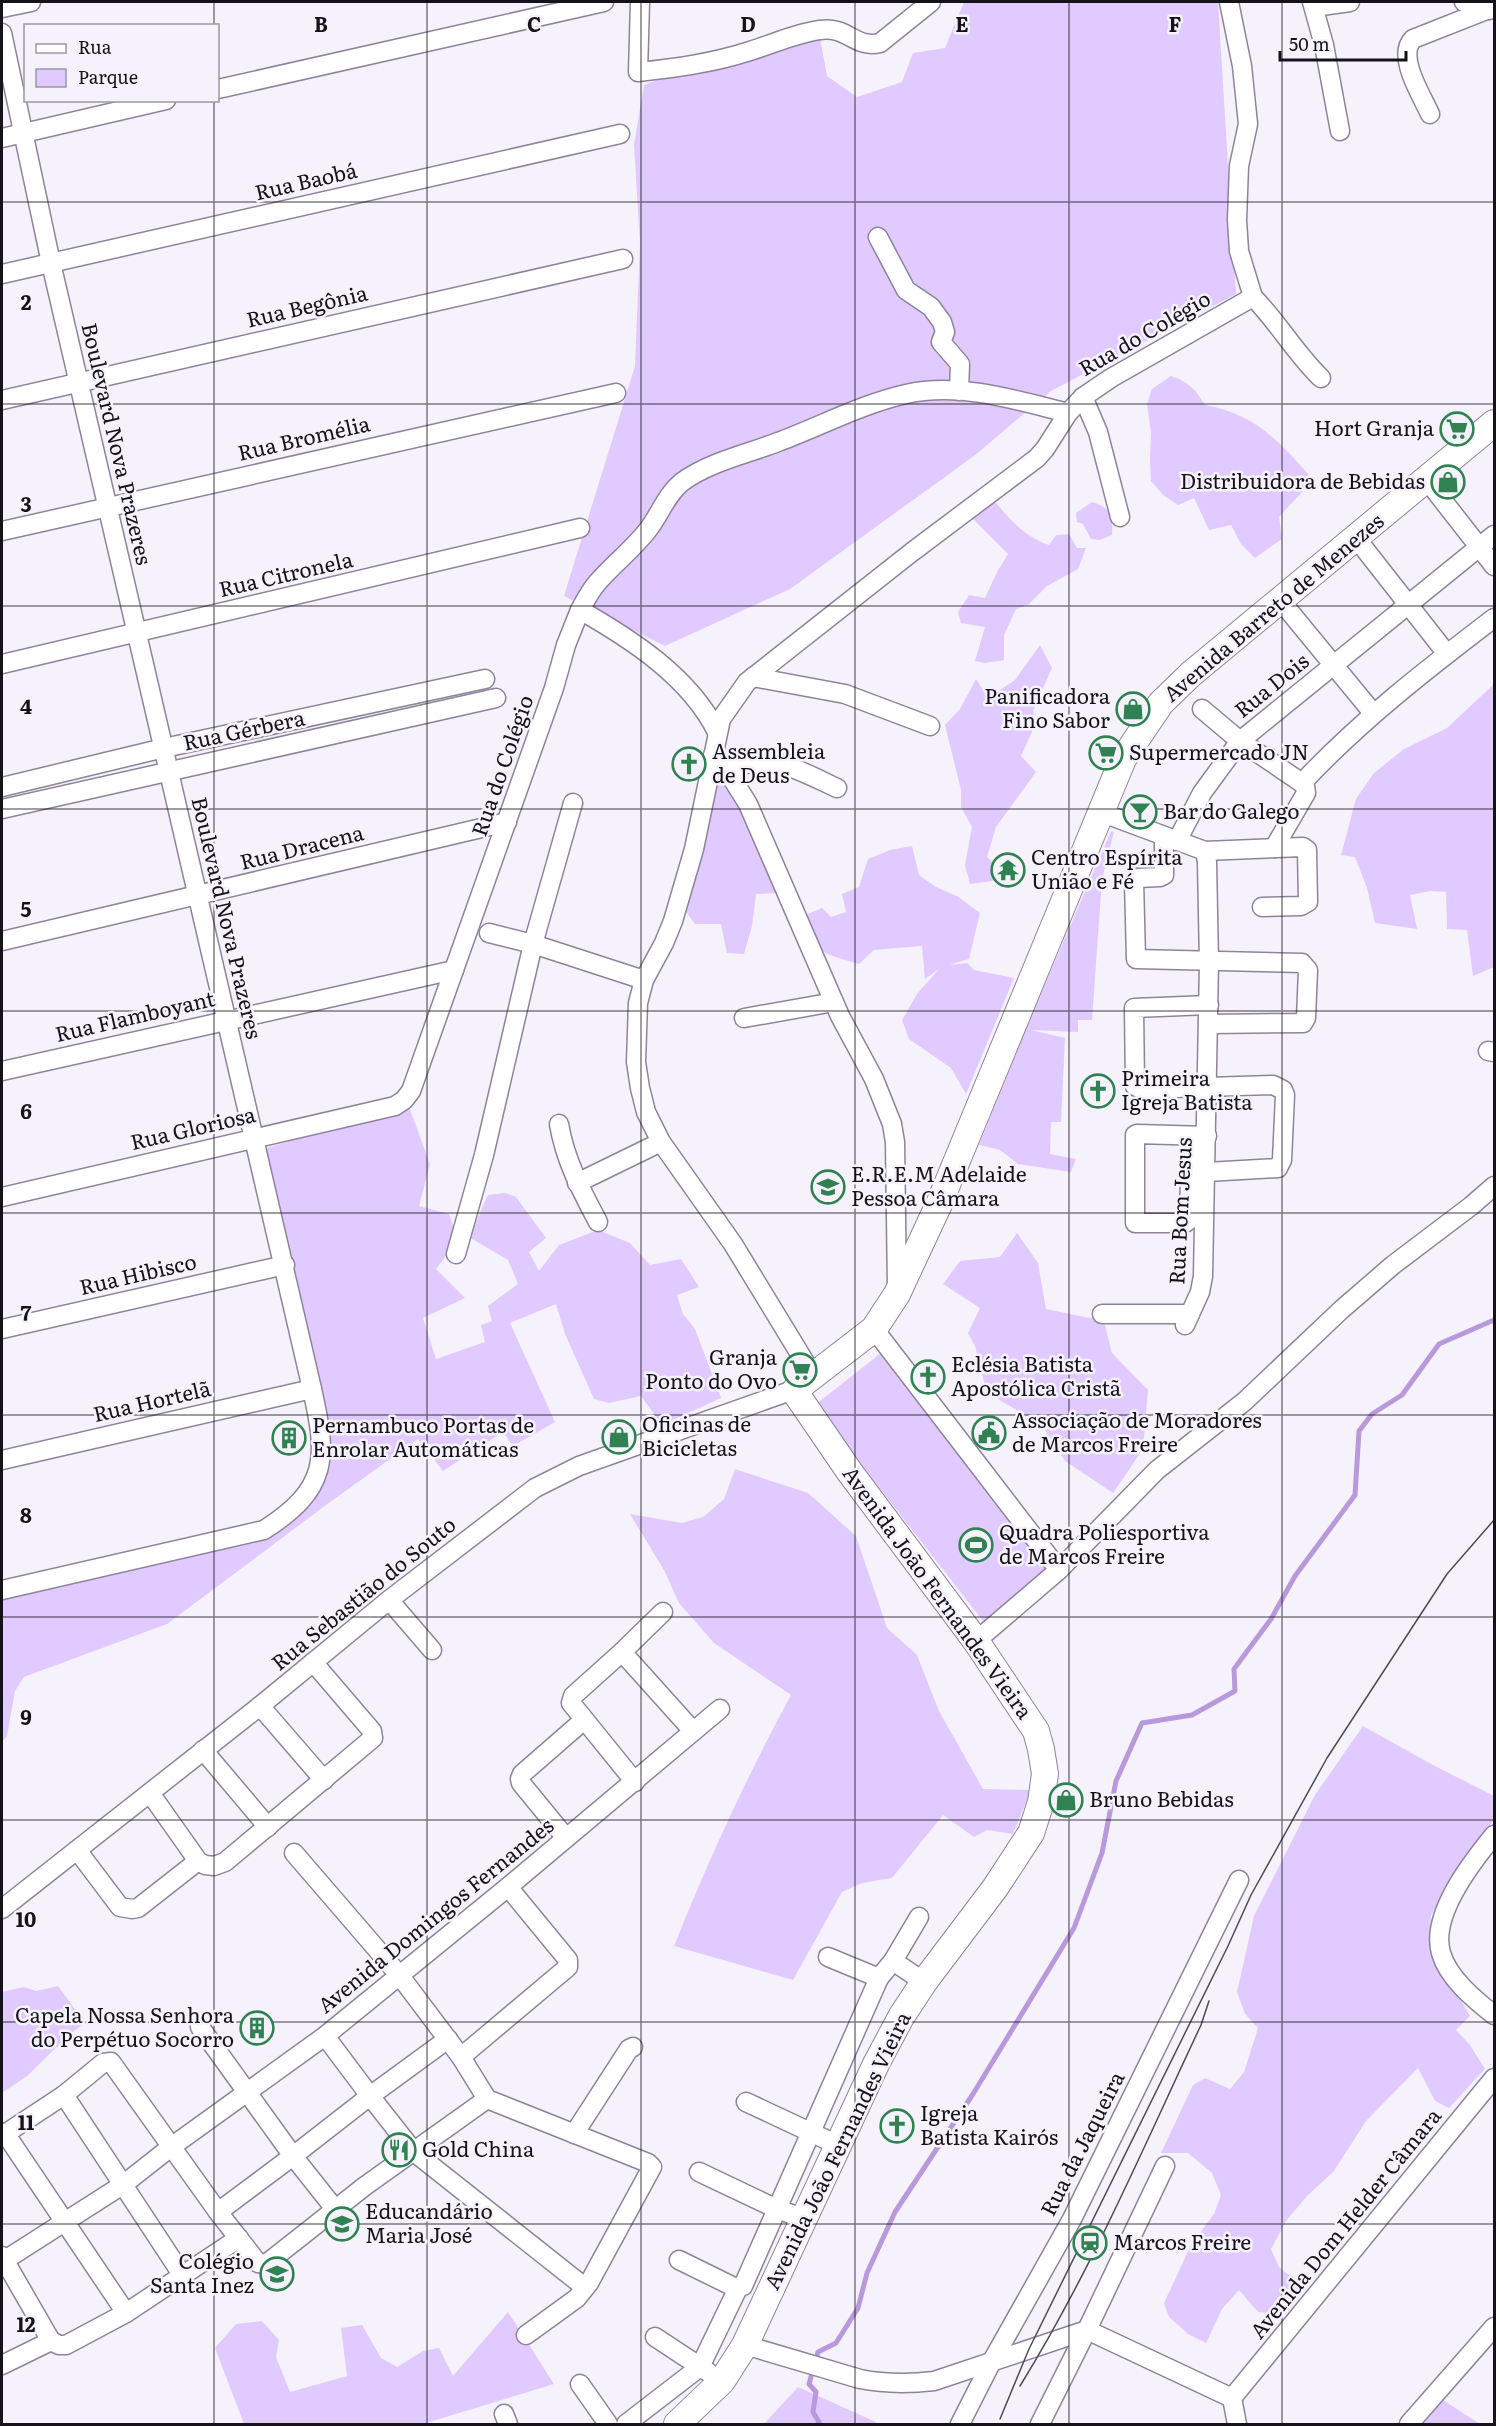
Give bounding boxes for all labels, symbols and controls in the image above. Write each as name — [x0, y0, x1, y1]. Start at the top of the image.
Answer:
text: B — [314, 8, 328, 38]
text: C — [527, 8, 541, 38]
text: D — [740, 8, 756, 38]
text: E — [955, 8, 969, 38]
text: F — [1169, 8, 1182, 38]
legend — [24, 24, 219, 102]
scale bar — [1280, 24, 1406, 62]
text: 50 m — [1289, 30, 1330, 57]
text: Rua — [78, 33, 112, 60]
text: Parque — [78, 63, 138, 90]
street label: Rua Baobá — [251, 153, 360, 206]
street label: Rua Begônia — [243, 275, 371, 334]
street label: Rua do Colégio — [1072, 281, 1215, 382]
text: 2 — [21, 286, 32, 316]
street label: Boulevard Nova Prazeres — [75, 319, 161, 567]
street label: Rua Bromélia — [234, 406, 373, 467]
place label: Hort Granja — [1314, 411, 1435, 442]
supermarket icon: Hort Granja — [1439, 411, 1475, 447]
place label: Distribuidora de Bebidas — [1180, 464, 1425, 495]
shop icon: Distribuidora de Bebidas — [1430, 464, 1466, 500]
text: 3 — [20, 488, 32, 518]
street label: Avenida Barreto de Menezes — [1155, 504, 1389, 708]
street label: Rua Citronela — [215, 542, 356, 603]
street label: Rua Dois — [1226, 644, 1314, 724]
place label: Panificadora Fino Sabor — [984, 679, 1111, 734]
text: 4 — [20, 690, 32, 720]
street label: Rua do Colégio — [462, 690, 539, 840]
shop icon: Panificadora Fino Sabor — [1115, 691, 1151, 727]
street label: Rua Gérbera — [180, 700, 308, 757]
place label: Assembleia de Deus — [712, 734, 826, 789]
supermarket icon: Supermercado JN — [1088, 735, 1124, 771]
place label: Supermercado JN — [1129, 735, 1309, 766]
church icon: Assembleia de Deus — [671, 746, 707, 782]
street label: Boulevard Nova Prazeres — [185, 793, 271, 1041]
bar icon: Bar do Galego — [1122, 794, 1158, 830]
place label: Bar do Galego — [1163, 794, 1300, 825]
street label: Rua Dracena — [236, 815, 367, 876]
place label: Centro Espírita União e Fé — [1031, 840, 1183, 895]
temple icon: Centro Espírita União e Fé — [990, 852, 1026, 888]
text: 5 — [21, 893, 32, 923]
street label: Rua Flamboyant — [52, 981, 218, 1048]
place label: Primeira Igreja Batista — [1121, 1061, 1253, 1116]
church icon: Primeira Igreja Batista — [1080, 1073, 1116, 1109]
text: 6 — [20, 1095, 32, 1125]
street label: Rua Gloriosa — [127, 1097, 259, 1156]
street label: Rua Bom Jesus — [1159, 1137, 1198, 1285]
place label: E.R.E.M Adelaide Pessoa Câmara — [851, 1157, 1027, 1212]
school or university icon: E.R.E.M Adelaide Pessoa Câmara — [810, 1169, 846, 1205]
street label: Rua Hibisco — [76, 1244, 199, 1301]
text: 7 — [21, 1297, 32, 1327]
place label: Granja Ponto do Ovo — [645, 1340, 778, 1395]
place label: Eclésia Batista Apostólica Cristã — [951, 1347, 1122, 1402]
supermarket icon: Granja Ponto do Ovo — [782, 1352, 818, 1388]
church icon: Eclésia Batista Apostólica Cristã — [910, 1359, 946, 1395]
street label: Rua Hortelã — [90, 1371, 214, 1428]
place label: Associação de Moradores de Marcos Freire — [1012, 1403, 1262, 1458]
place label: Oficinas de Bicicletas — [642, 1407, 751, 1462]
place label: Pernambuco Portas de Enrolar Automáticas — [312, 1408, 534, 1463]
public building icon: Associação de Moradores de Marcos Freire — [971, 1415, 1007, 1451]
shop icon: Oficinas de Bicicletas — [601, 1419, 637, 1455]
building icon: Pernambuco Portas de Enrolar Automáticas — [271, 1420, 307, 1456]
street label: Avenida João Fernandes Vieira — [837, 1459, 1042, 1725]
text: 8 — [20, 1499, 32, 1529]
street label: Rua Sebastião do Souto — [263, 1508, 461, 1676]
place label: Quadra Poliesportiva de Marcos Freire — [999, 1515, 1210, 1570]
sports icon: Quadra Poliesportiva de Marcos Freire — [958, 1527, 994, 1563]
text: 9 — [20, 1701, 32, 1731]
shop icon: Bruno Bebidas — [1048, 1782, 1084, 1818]
place label: Bruno Bebidas — [1089, 1782, 1234, 1813]
street label: Avenida Domingos Fernandes — [310, 1809, 559, 2019]
text: 10 — [16, 1903, 36, 1933]
place label: Capela Nossa Senhora do Perpétuo Socorro — [15, 1998, 235, 2053]
street label: Avenida João Fernandes Vieira — [755, 2005, 917, 2294]
building icon: Capela Nossa Senhora do Perpétuo Socorro — [239, 2010, 275, 2046]
street label: Rua da Jaqueira — [1031, 2065, 1131, 2220]
place label: Igreja Batista Kairós — [920, 2096, 1058, 2151]
street label: Avenida Dom Helder Câmara — [1241, 2100, 1447, 2344]
text: 11 — [18, 2106, 34, 2136]
church icon: Igreja Batista Kairós — [879, 2108, 915, 2144]
restaurant icon: Gold China — [381, 2132, 417, 2168]
place label: Gold China — [422, 2132, 535, 2163]
place label: Educandário Maria José — [365, 2194, 493, 2249]
school or university icon: Educandário Maria José — [324, 2206, 360, 2242]
station icon: Marcos Freire — [1072, 2225, 1108, 2261]
place label: Marcos Freire — [1113, 2225, 1251, 2256]
place label: Colégio Santa Inez — [150, 2244, 254, 2299]
school or university icon: Colégio Santa Inez — [259, 2256, 295, 2292]
text: 12 — [16, 2308, 36, 2338]

